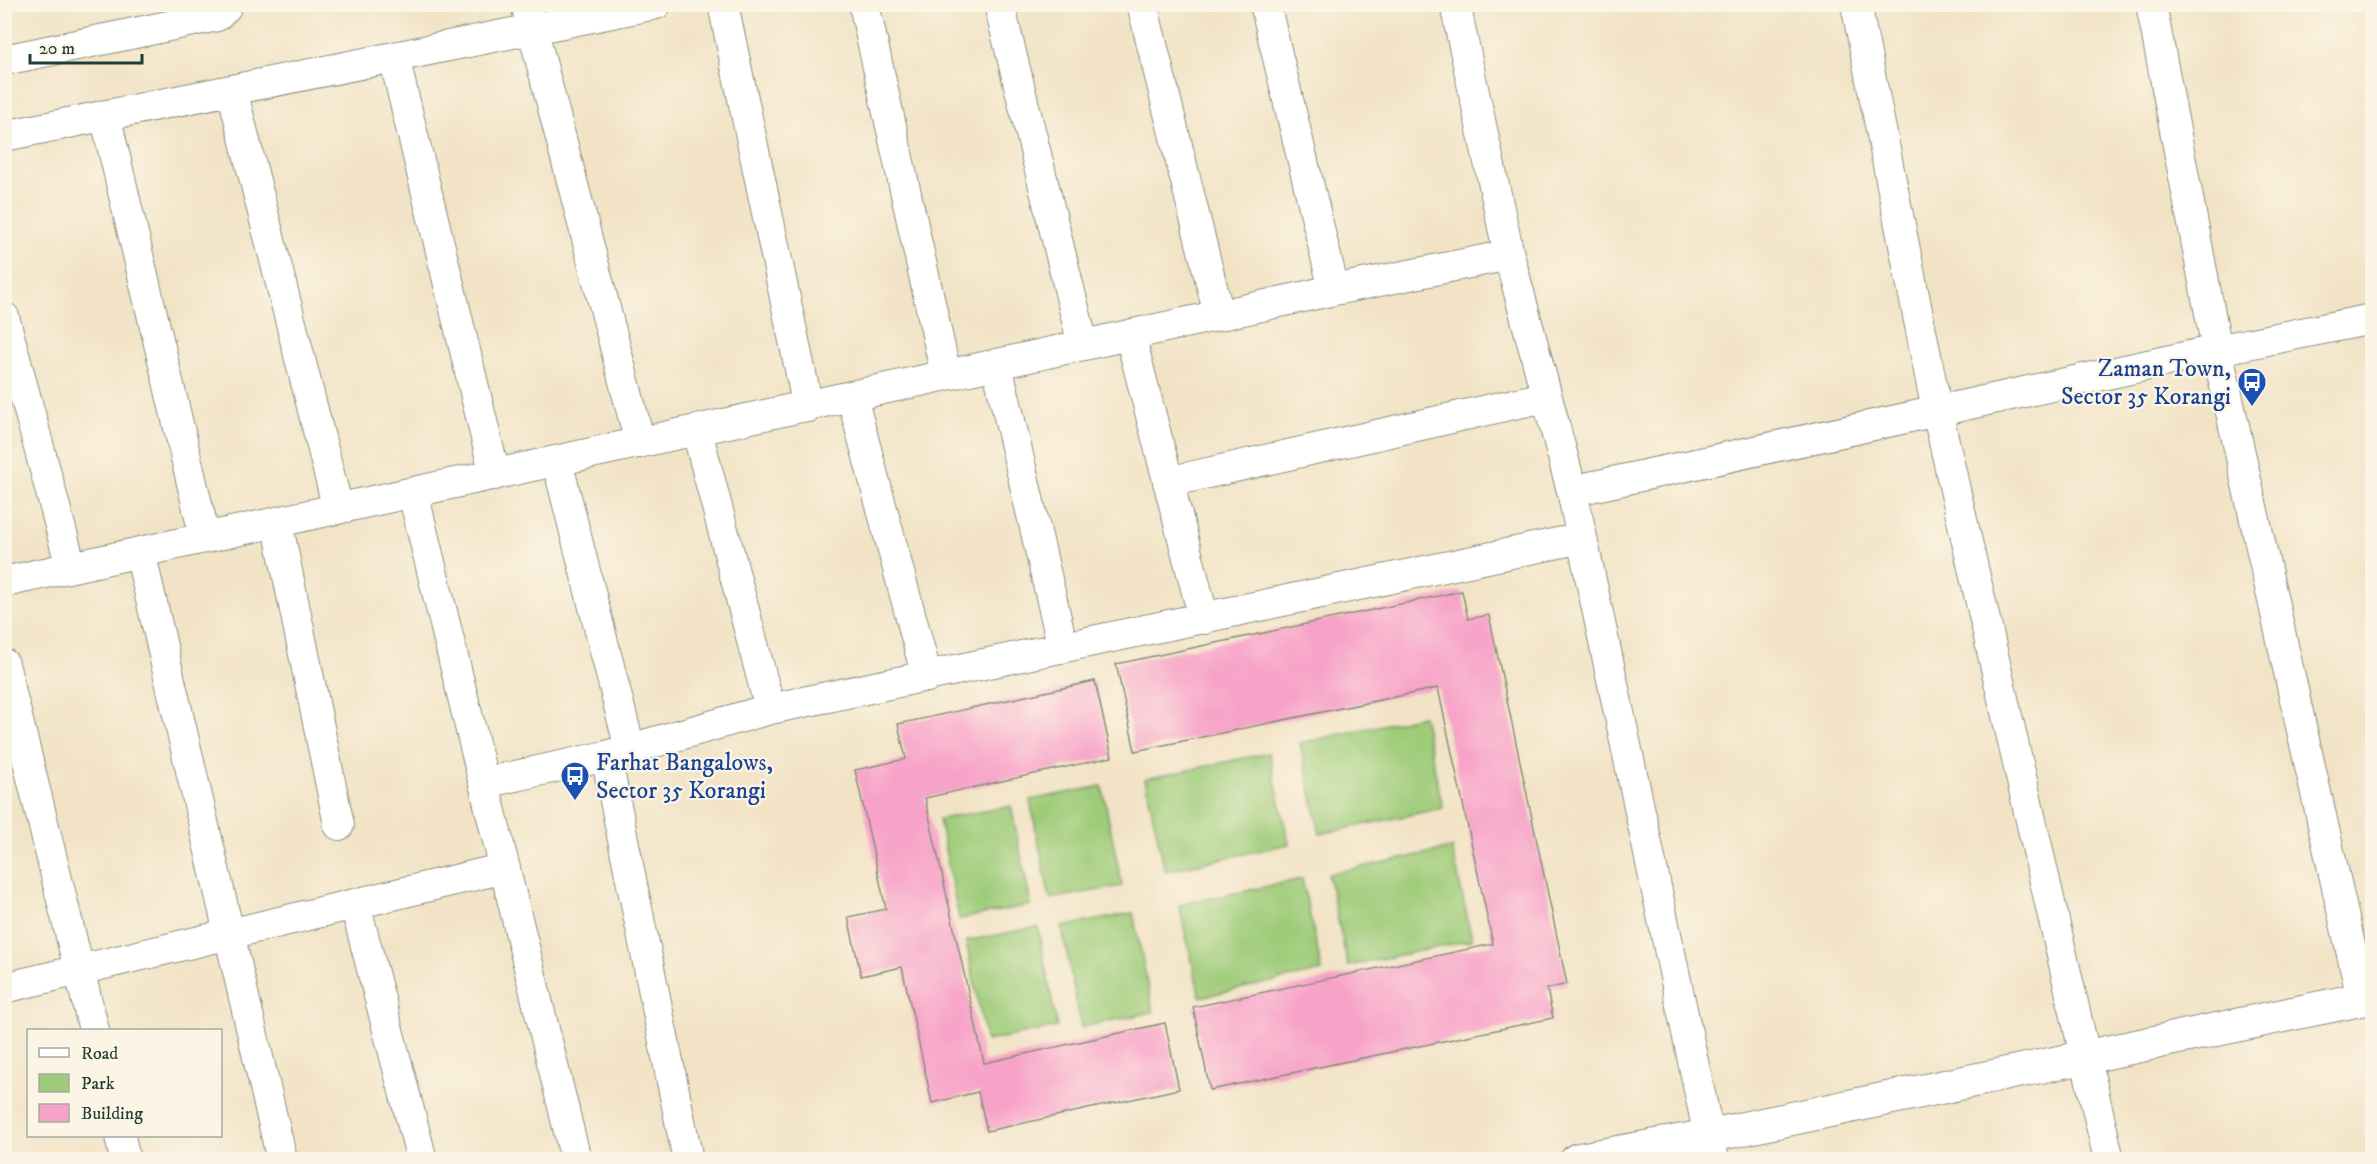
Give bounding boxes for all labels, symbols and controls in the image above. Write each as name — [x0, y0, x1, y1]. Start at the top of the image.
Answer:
scale bar — [30, 27, 142, 65]
text: 20 m — [39, 38, 75, 60]
place label: Zaman Town, Sector 35 Korangi — [2061, 354, 2231, 412]
bus stop icon: Zaman Town, Sector 35 Korangi — [2236, 366, 2268, 408]
place label: Farhat Bangalows, Sector 35 Korangi — [596, 748, 773, 806]
bus stop icon: Farhat Bangalows, Sector 35 Korangi — [559, 760, 591, 802]
legend — [27, 1029, 222, 1137]
text: Road — [81, 1043, 118, 1065]
text: Park — [81, 1073, 115, 1095]
text: Building — [81, 1103, 143, 1125]

